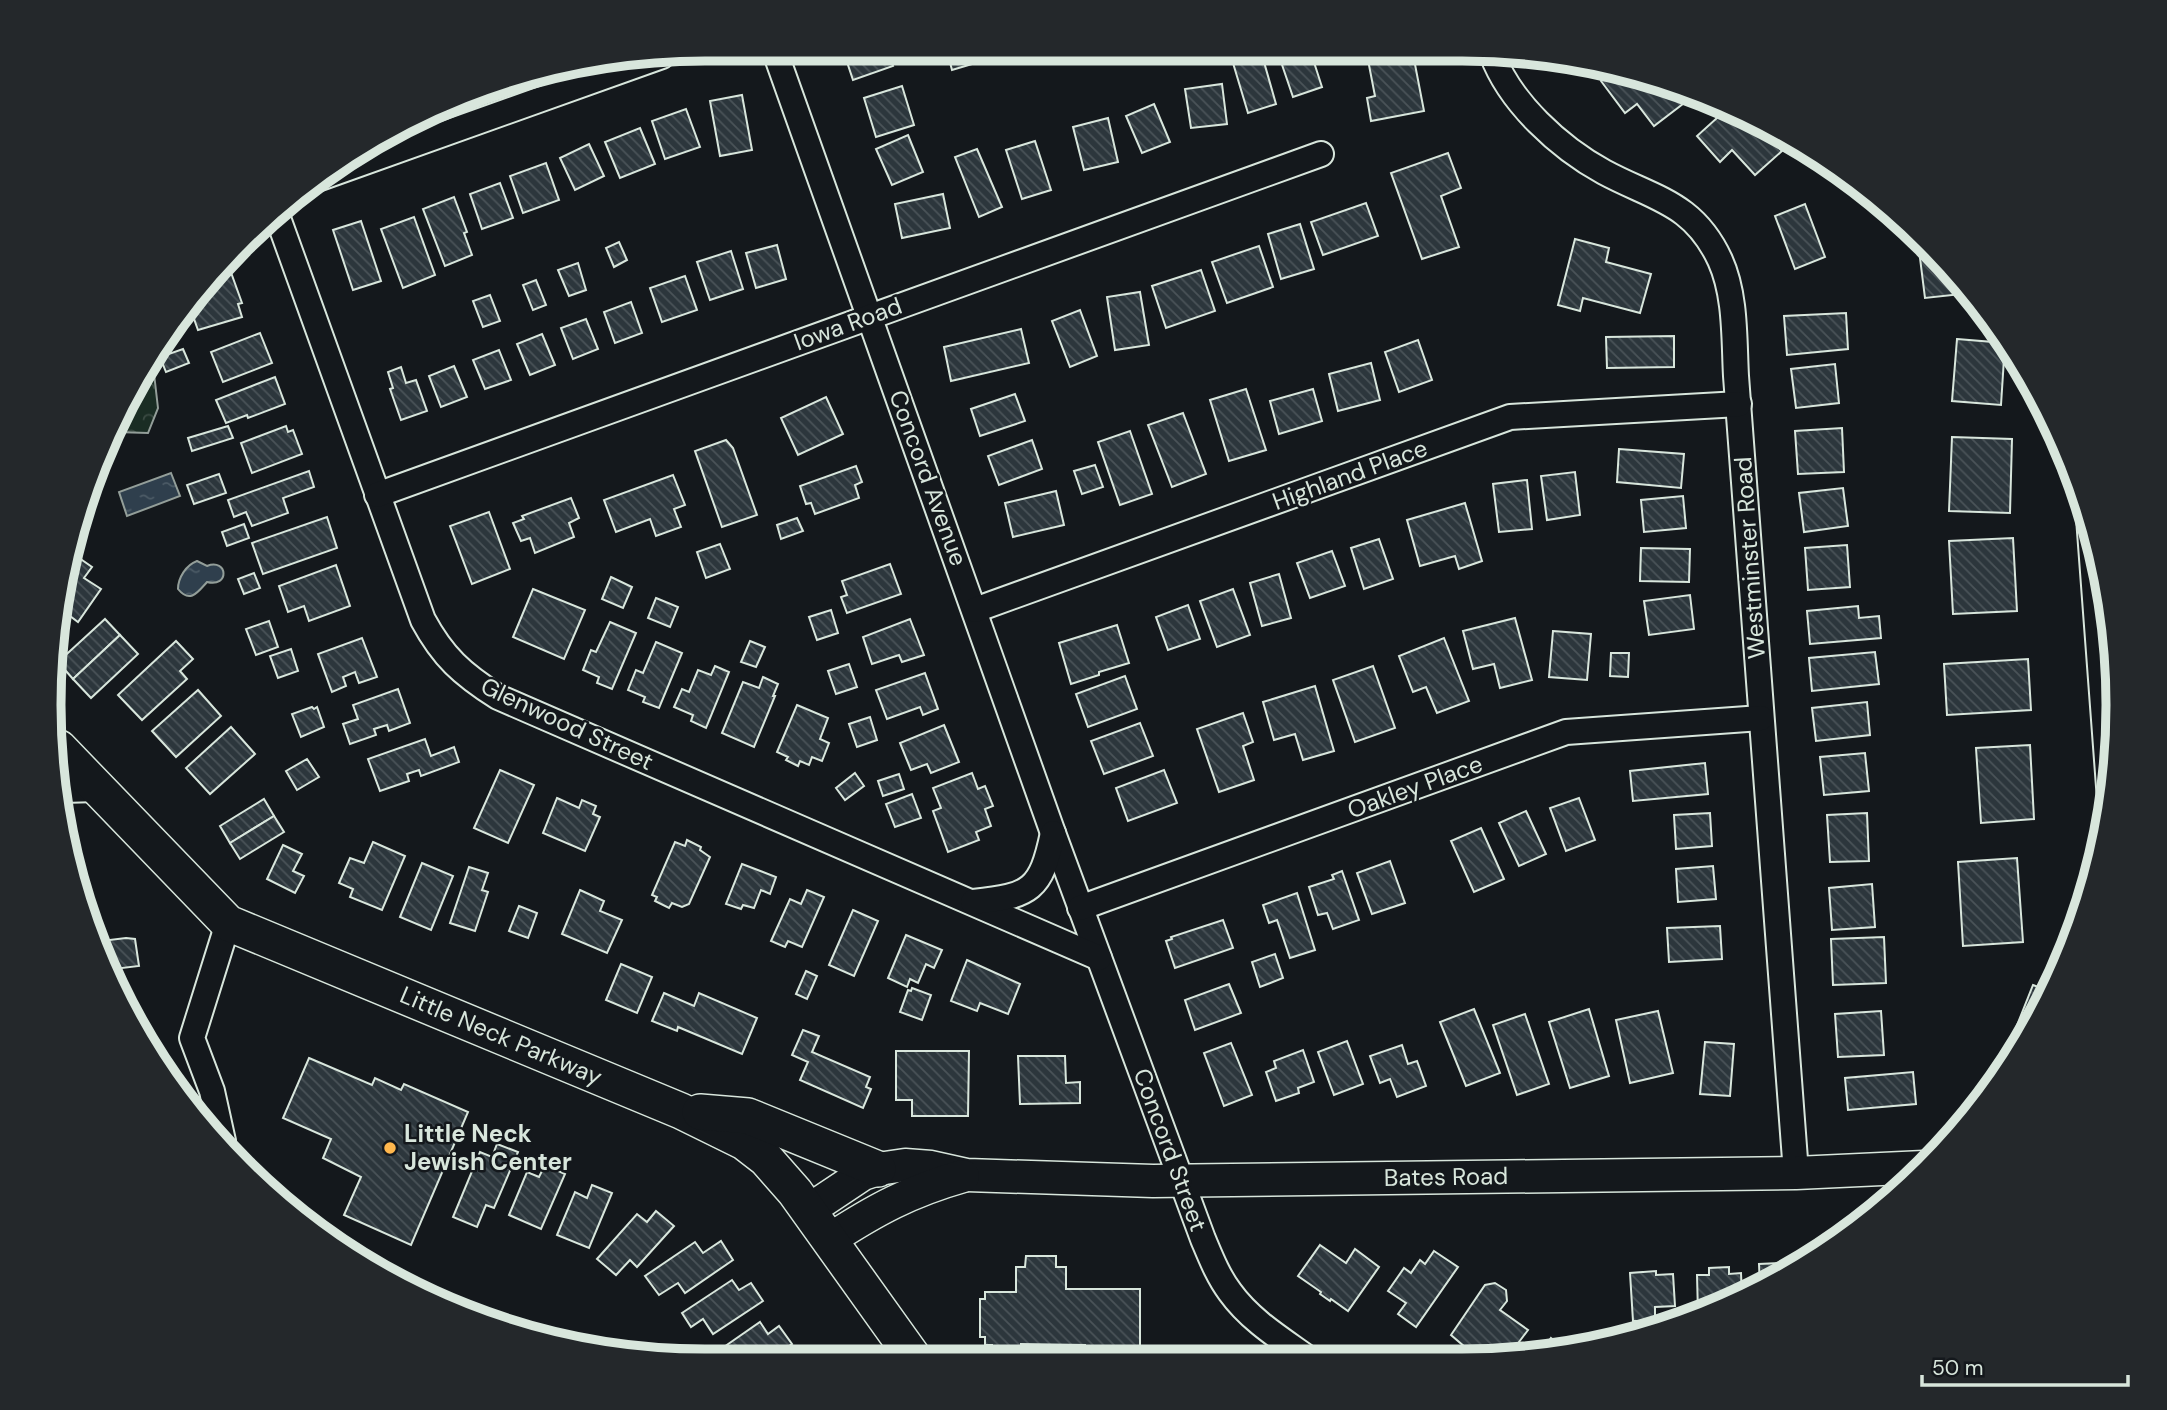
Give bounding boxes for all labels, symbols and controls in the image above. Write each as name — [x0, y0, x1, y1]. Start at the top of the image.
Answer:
street label: Iowa Road — [790, 290, 906, 357]
street label: Concord Avenue — [882, 386, 975, 570]
street label: Highland Place — [1268, 432, 1432, 517]
street label: Westminster Road — [1727, 456, 1772, 660]
street label: Glenwood Street — [476, 670, 658, 777]
street label: Oakley Place — [1343, 748, 1487, 825]
street label: Little Neck Parkway — [396, 979, 607, 1092]
street label: Concord Street — [1127, 1064, 1214, 1236]
place label: Little Neck Jewish Center — [404, 1118, 572, 1177]
marker: Little Neck Jewish Center — [382, 1140, 398, 1156]
street label: Bates Road — [1384, 1160, 1508, 1193]
scale bar — [1922, 1344, 2128, 1388]
text: 50 m — [1932, 1354, 1983, 1382]

